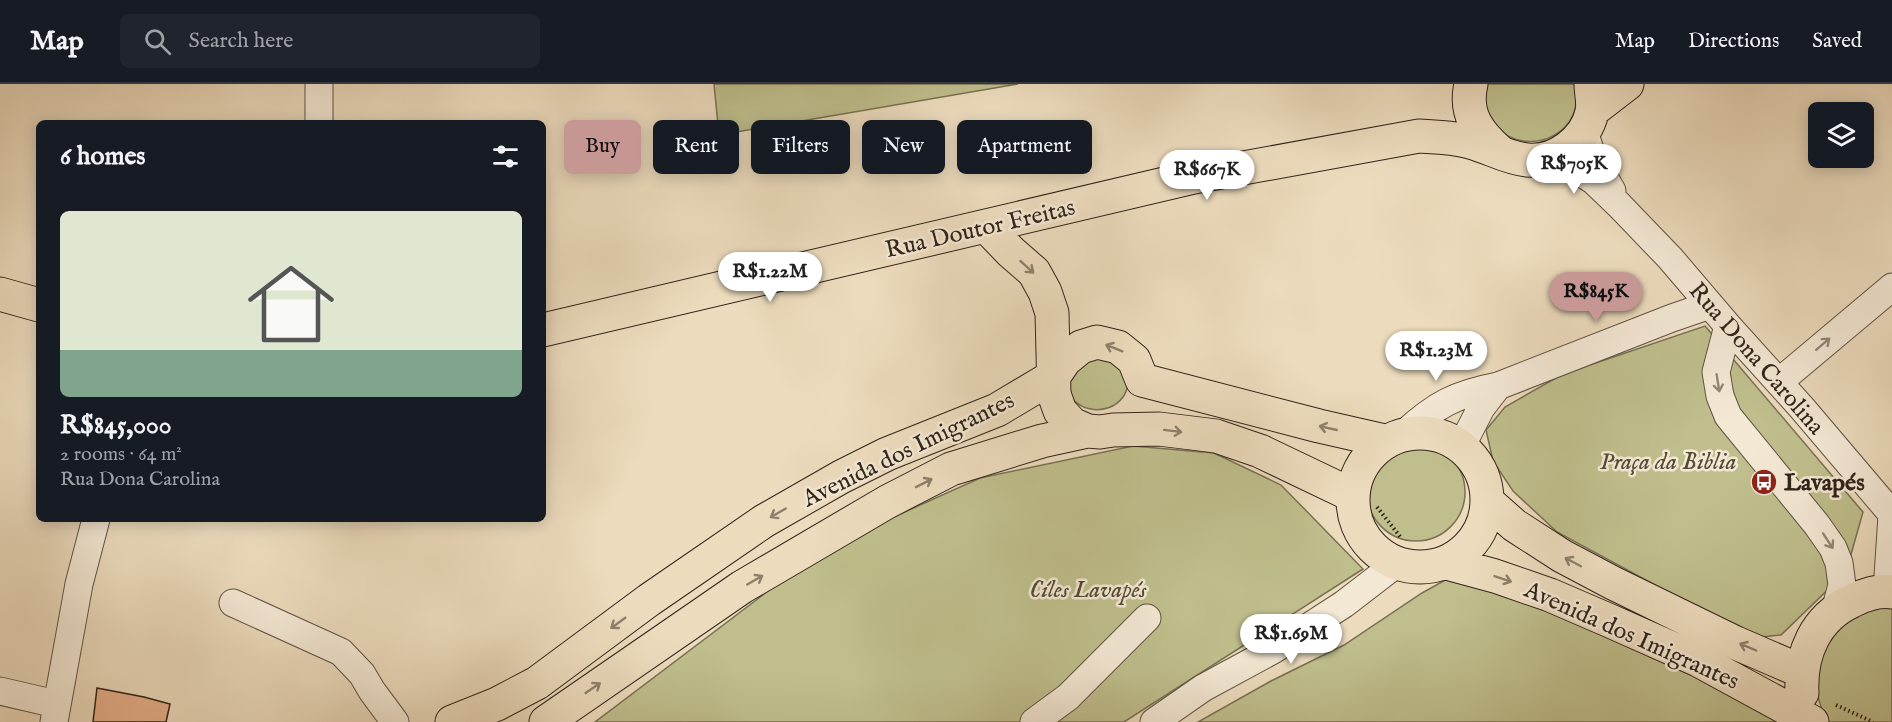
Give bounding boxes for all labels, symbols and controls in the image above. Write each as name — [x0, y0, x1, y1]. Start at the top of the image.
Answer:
search box — [120, 14, 540, 68]
text: Map — [30, 24, 84, 59]
icon: search — [141, 25, 174, 58]
text: Search here — [189, 27, 293, 55]
text: Map — [1615, 28, 1655, 55]
text: Directions — [1688, 28, 1779, 55]
text: Saved — [1812, 28, 1862, 55]
map controls — [1808, 102, 1874, 168]
button: layers — [1808, 102, 1874, 168]
chip: Buy — [564, 120, 641, 174]
chip: Rent — [653, 120, 739, 174]
chip: Filters — [751, 120, 850, 174]
chip: New — [862, 120, 945, 174]
chip: Apartment — [957, 120, 1092, 174]
text: 6 homes — [60, 140, 145, 173]
icon: filters — [489, 140, 522, 173]
pin: R$705K — [1525, 144, 1623, 195]
pin: R$667K — [1158, 150, 1256, 201]
text: R$705K — [1540, 151, 1608, 176]
text: R$667K — [1174, 157, 1240, 182]
street label: Rua Doutor Freitas — [882, 193, 1078, 266]
icon: home — [237, 250, 345, 358]
pin: R$1.22M — [715, 252, 825, 303]
text: R$1.22M — [732, 259, 808, 284]
one-way arrow — [1019, 260, 1034, 274]
pin: R$845K — [1547, 272, 1645, 323]
street label: Rua Dona Carolina — [1681, 276, 1831, 442]
text: R$845K — [1563, 279, 1629, 304]
pin: R$1.23M — [1381, 331, 1491, 382]
one-way arrow — [1815, 337, 1830, 351]
text: R$1.23M — [1399, 338, 1473, 363]
one-way arrow — [1106, 342, 1124, 353]
one-way arrow — [1713, 373, 1724, 392]
street label: Avenida dos Imigrantes — [797, 386, 1020, 516]
text: R$845,000 — [60, 409, 172, 442]
one-way arrow — [1319, 422, 1338, 434]
one-way arrow — [1163, 426, 1183, 437]
text: 2 rooms · 64 m² — [60, 442, 182, 467]
park label: Praça da Biblia — [1600, 447, 1736, 478]
text: Rua Dona Carolina — [60, 467, 220, 492]
bus stop icon: Lavapés — [1749, 467, 1779, 497]
place label: Lavapés — [1784, 468, 1865, 499]
one-way arrow — [915, 477, 933, 488]
one-way arrow — [770, 507, 787, 519]
one-way arrow — [1822, 532, 1834, 549]
one-way arrow — [1564, 556, 1582, 567]
one-way arrow — [746, 574, 763, 586]
one-way arrow — [1493, 574, 1512, 585]
park label: Cíles Lavapés — [1030, 575, 1148, 606]
street label: Avenida dos Imigrantes — [1518, 575, 1744, 698]
pin: R$1.69M — [1236, 614, 1346, 665]
one-way arrow — [610, 617, 626, 630]
text: R$1.69M — [1254, 621, 1328, 646]
one-way arrow — [1739, 641, 1757, 653]
one-way arrow — [585, 682, 601, 694]

